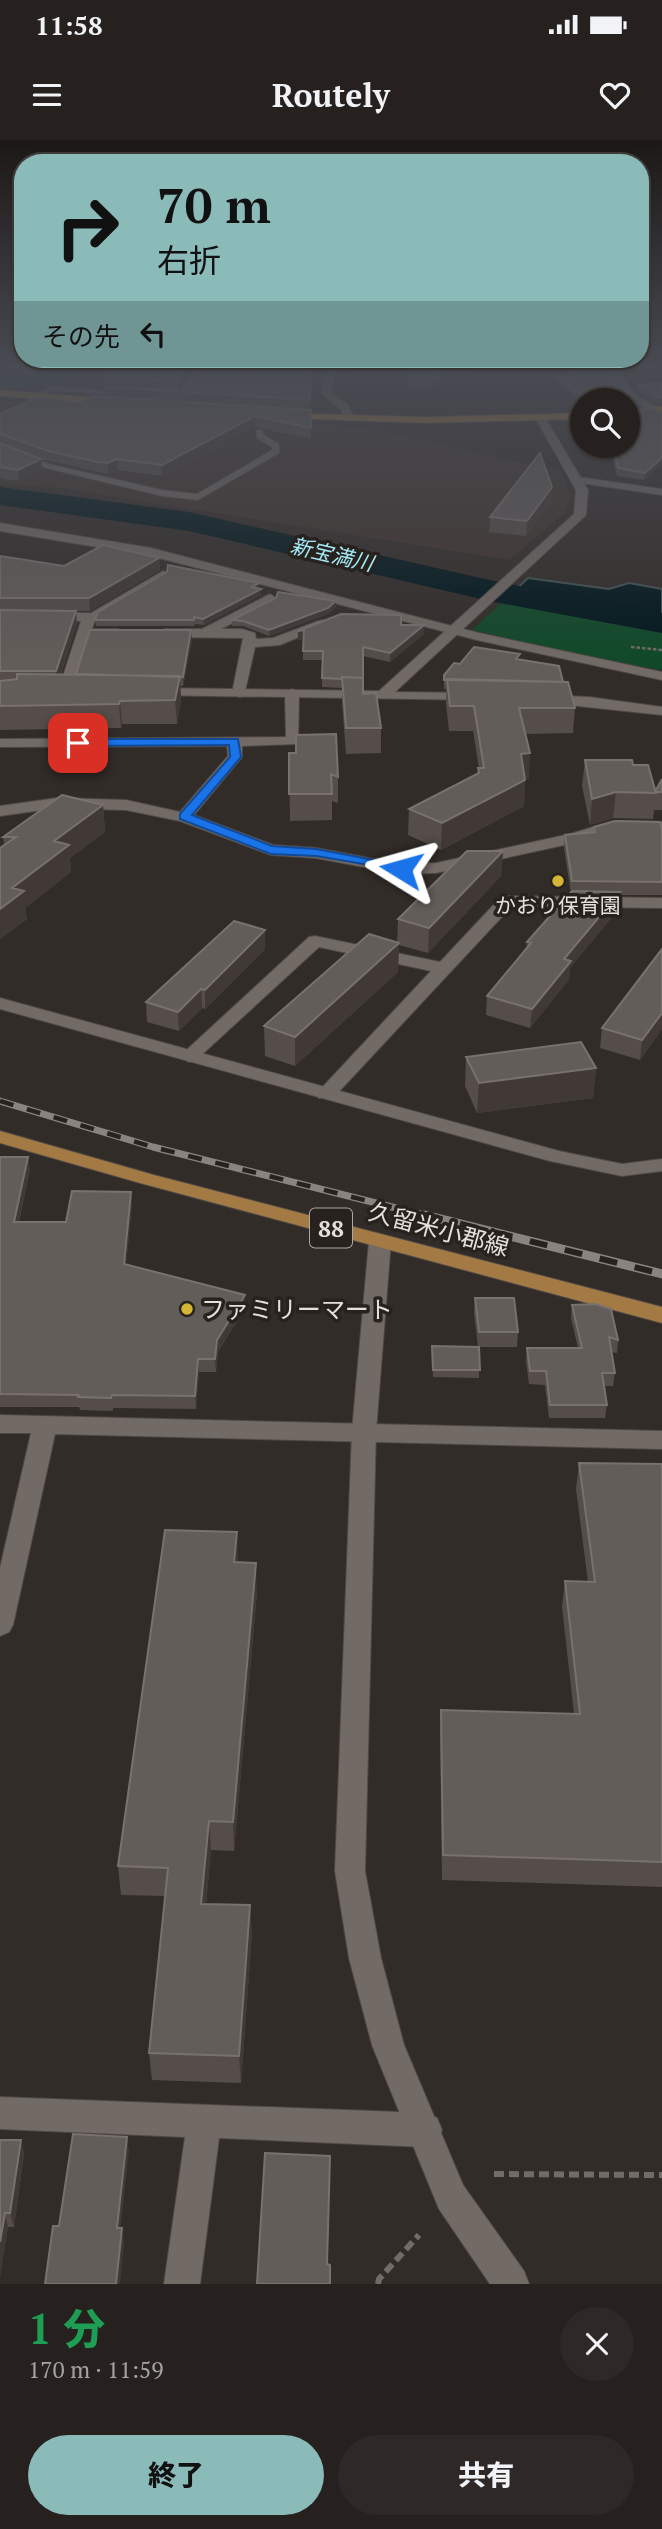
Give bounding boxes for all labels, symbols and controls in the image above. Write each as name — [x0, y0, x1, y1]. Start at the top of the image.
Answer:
text: 11:58 — [35, 8, 103, 42]
text: Routely — [272, 74, 390, 116]
icon: menu — [28, 76, 66, 114]
icon: heart — [596, 76, 634, 114]
text: 70 m — [157, 172, 271, 237]
icon: right — [42, 182, 133, 273]
text: 右折 — [157, 239, 221, 281]
icon: left — [134, 315, 172, 353]
text: その先 — [42, 319, 120, 353]
map controls — [570, 388, 640, 458]
button: search — [570, 388, 640, 458]
water label: 新宝満川 — [288, 531, 378, 578]
pin — [48, 713, 108, 773]
icon: arrive — [59, 724, 97, 762]
position arrow — [364, 832, 438, 906]
marker: かおり保育園 — [550, 873, 566, 889]
place label: かおり保育園 — [495, 891, 621, 919]
street label: 久留米小郡線 — [365, 1195, 513, 1263]
road number: 88 — [310, 1208, 352, 1247]
place label: ファミリーマート — [201, 1293, 393, 1325]
marker: ファミリーマート — [179, 1301, 195, 1317]
text: 1 分 — [28, 2300, 105, 2356]
button: close — [560, 2307, 634, 2381]
text: 170 m · 11:59 — [28, 2354, 163, 2385]
button: 終了 — [28, 2435, 324, 2515]
button: 共有 — [338, 2435, 634, 2515]

